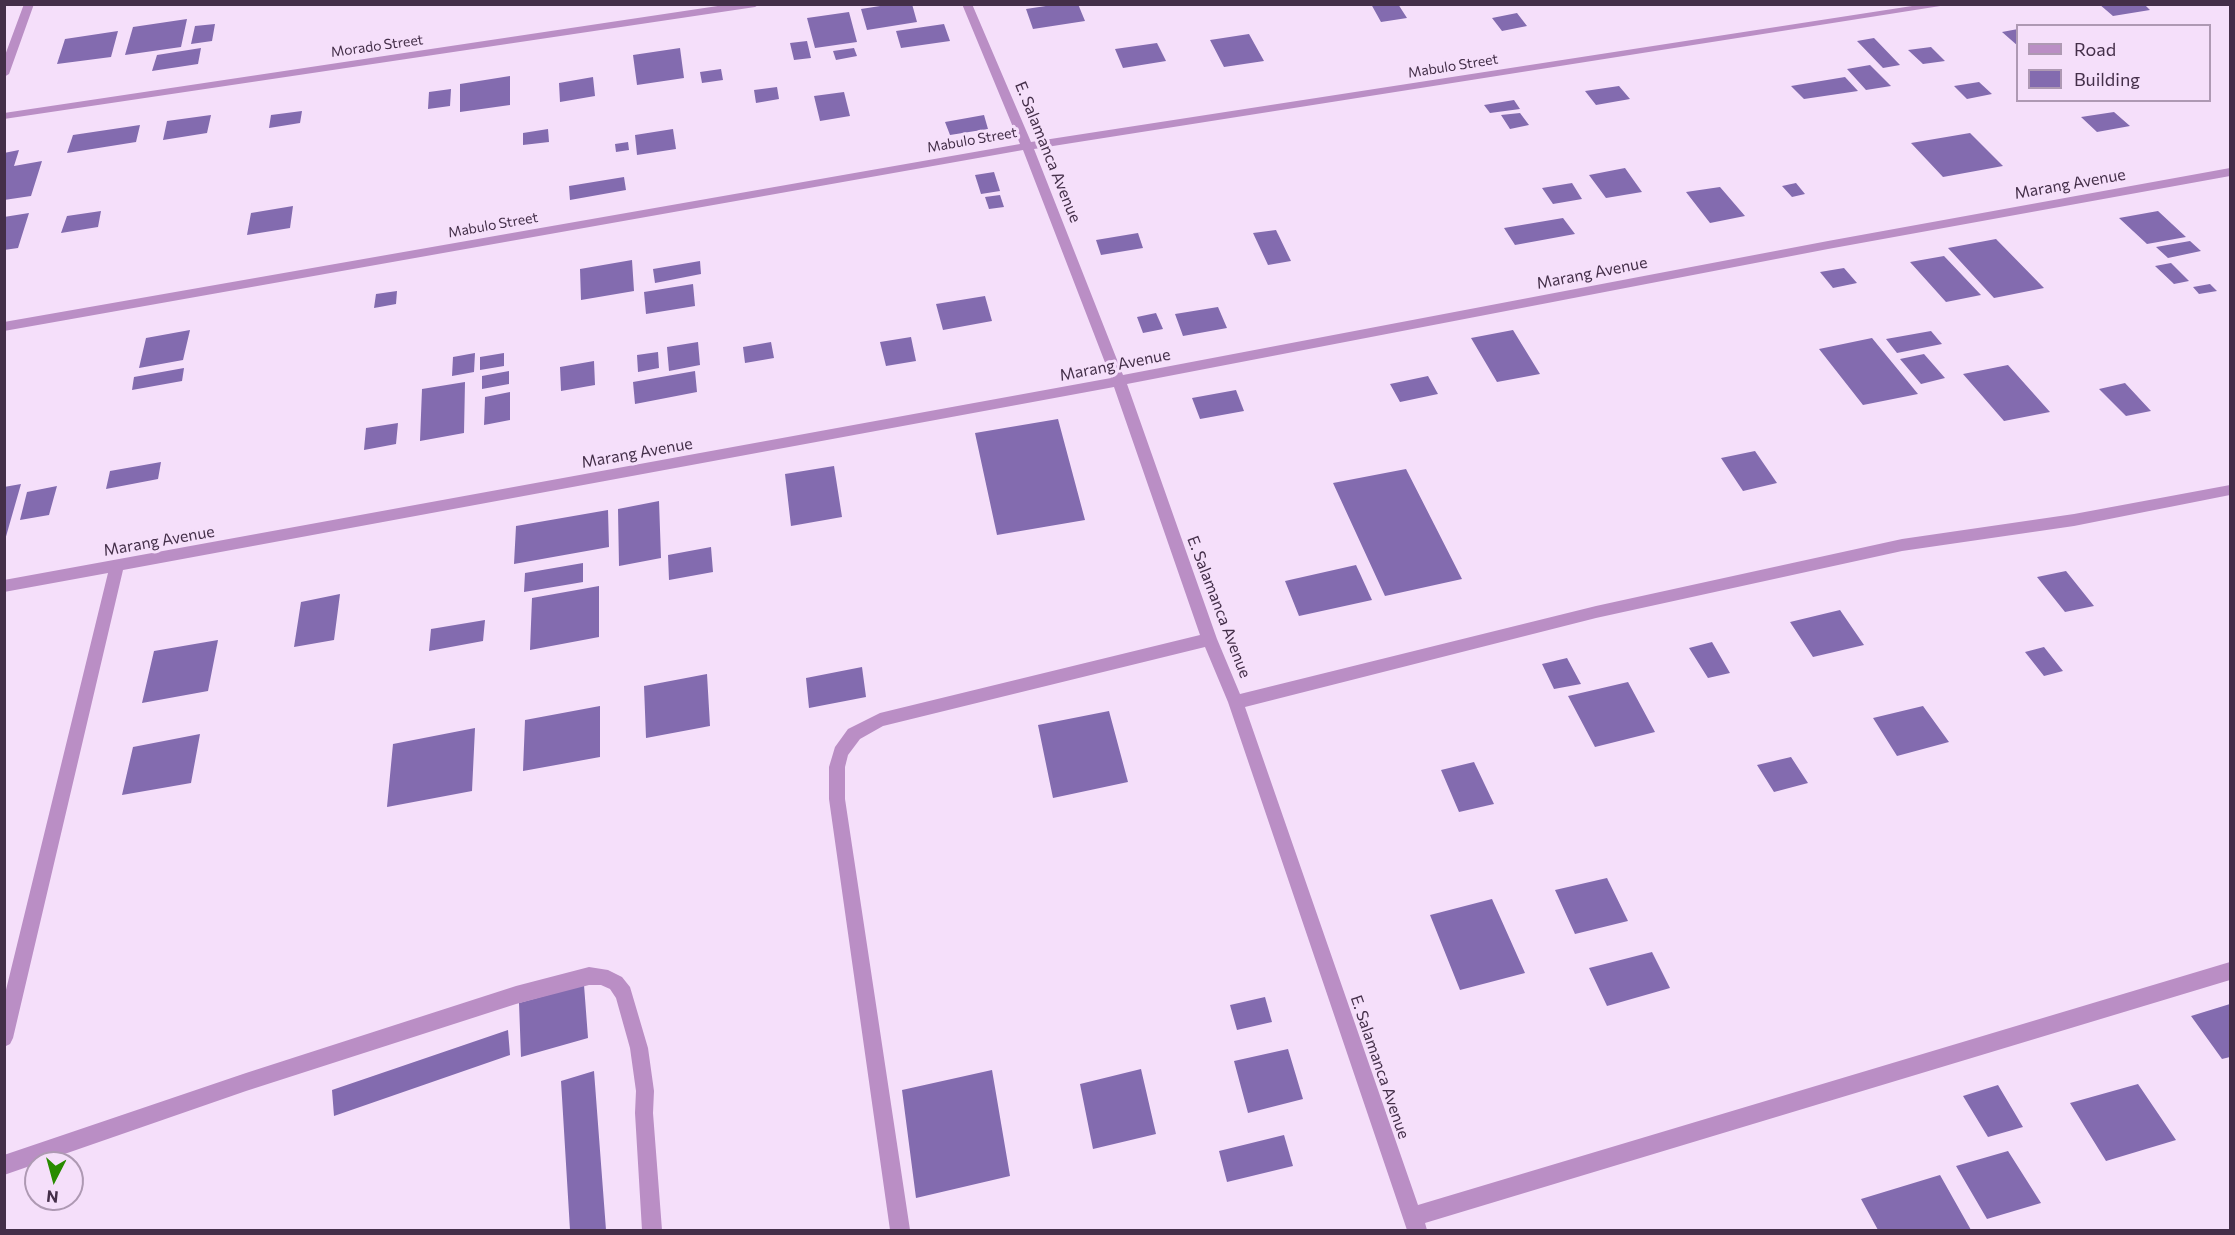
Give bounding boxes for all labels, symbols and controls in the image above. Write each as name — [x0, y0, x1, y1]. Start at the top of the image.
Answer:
legend — [2016, 24, 2211, 102]
street label: Morado Street — [330, 31, 424, 61]
text: Road — [2074, 38, 2116, 60]
street label: Mabulo Street — [1407, 51, 1499, 81]
text: Building — [2074, 68, 2140, 90]
street label: E. Salamanca Avenue — [1011, 79, 1085, 225]
street label: Mabulo Street — [926, 124, 1018, 156]
street label: Marang Avenue — [2013, 165, 2127, 203]
street label: Mabulo Street — [447, 209, 539, 241]
street label: Marang Avenue — [1535, 253, 1649, 293]
street label: Marang Avenue — [1058, 345, 1172, 385]
street label: Marang Avenue — [580, 434, 694, 472]
street label: Marang Avenue — [102, 522, 216, 560]
street label: E. Salamanca Avenue — [1183, 533, 1255, 681]
street label: E. Salamanca Avenue — [1346, 993, 1414, 1141]
north arrow — [24, 1151, 84, 1211]
text: N — [45, 1187, 59, 1207]

